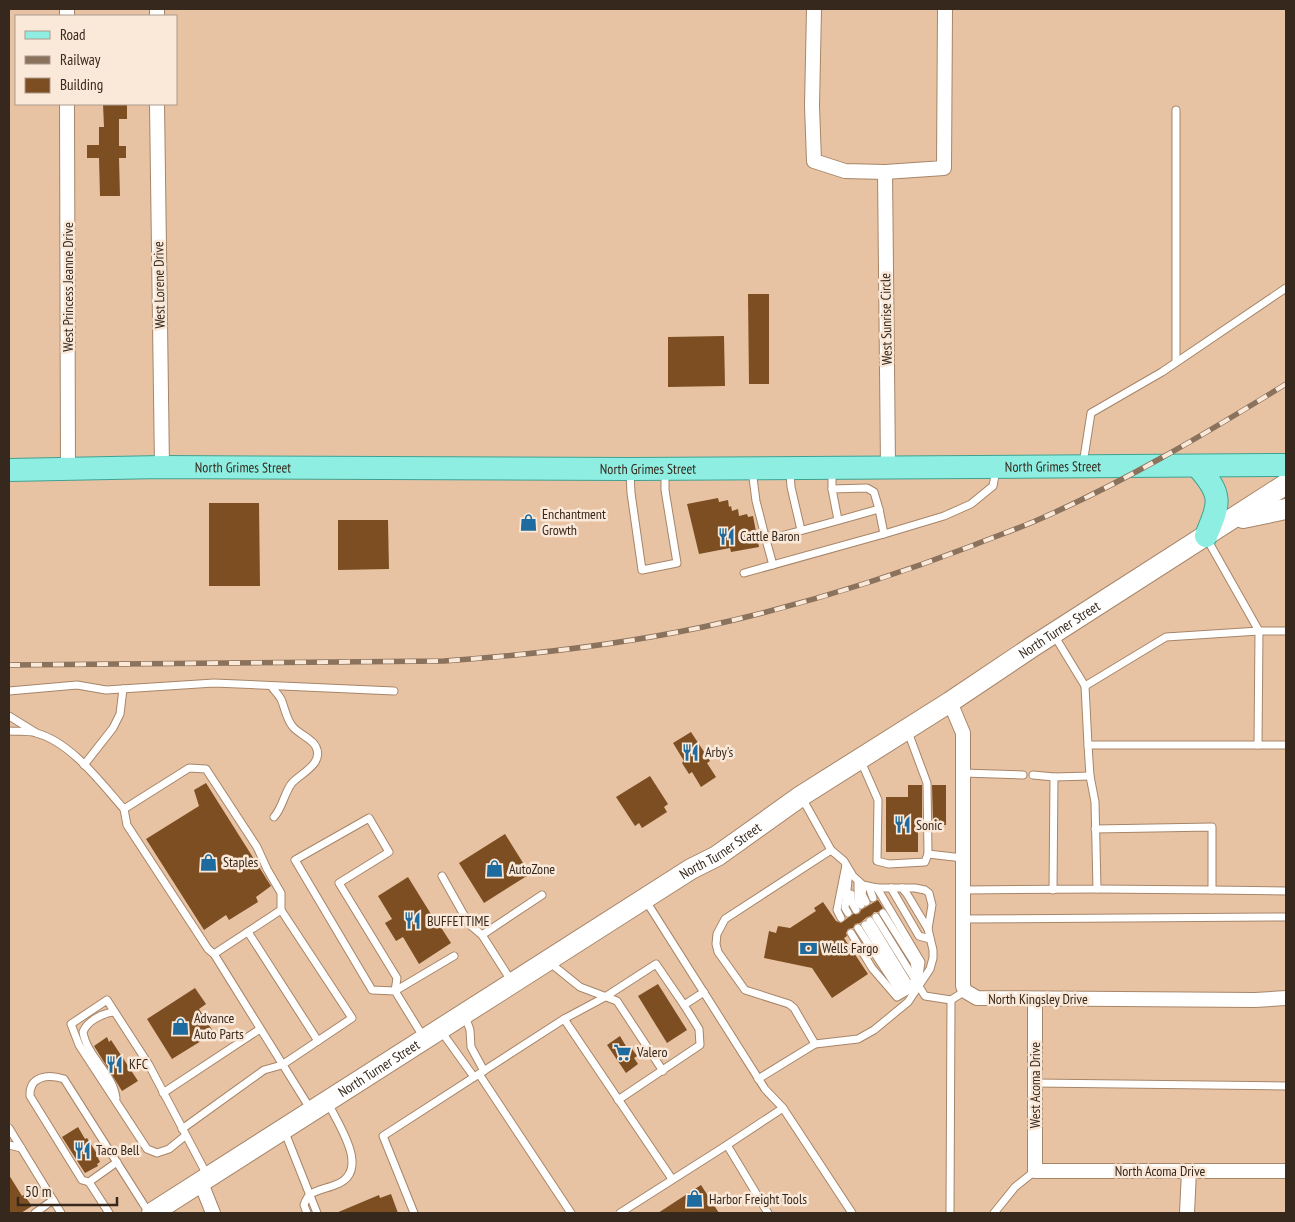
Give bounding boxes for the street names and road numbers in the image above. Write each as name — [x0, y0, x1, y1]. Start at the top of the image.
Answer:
street label: West Princess Jeanne Drive — [59, 222, 77, 352]
street label: West Lorene Drive — [149, 241, 169, 329]
street label: West Sunrise Circle — [876, 273, 896, 365]
street label: North Grimes Street — [1005, 457, 1101, 476]
street label: North Grimes Street — [195, 458, 291, 477]
street label: North Grimes Street — [600, 460, 696, 478]
street label: North Turner Street — [1015, 597, 1103, 662]
street label: North Turner Street — [676, 818, 765, 883]
street label: North Kingsley Drive — [988, 990, 1088, 1008]
street label: North Turner Street — [335, 1036, 423, 1101]
street label: West Acoma Drive — [1026, 1042, 1044, 1128]
street label: North Acoma Drive — [1115, 1162, 1206, 1180]

